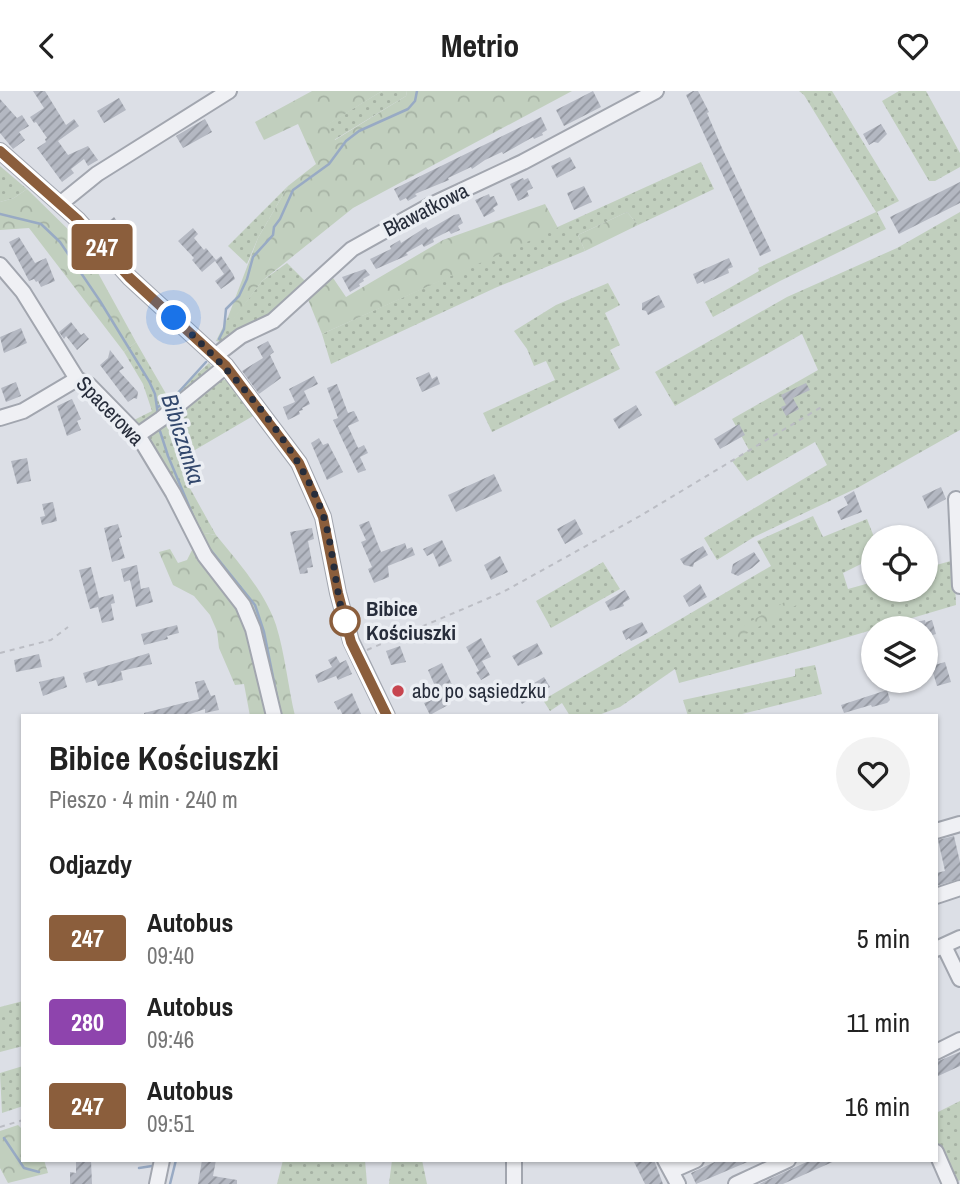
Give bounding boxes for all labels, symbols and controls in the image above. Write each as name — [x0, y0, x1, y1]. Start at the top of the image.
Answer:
text: Metrio — [441, 24, 519, 67]
icon: back — [28, 27, 66, 65]
icon: heart — [894, 27, 932, 65]
street label: Bławatkowa — [378, 176, 474, 243]
line badge: 247 — [62, 224, 142, 270]
text: 247 — [86, 231, 118, 263]
your location — [156, 300, 191, 335]
street label: Spacerowa — [70, 370, 151, 452]
water label: Bibiczanka — [154, 390, 213, 488]
map controls — [861, 525, 938, 693]
button: locate — [861, 525, 938, 602]
place label: Bibice Kościuszki — [366, 594, 456, 647]
marker: Bibice Kościuszki — [330, 606, 360, 636]
button: layers — [861, 616, 938, 693]
place label: abc po sąsiedzku — [412, 676, 546, 705]
marker: abc po sąsiedzku — [390, 683, 406, 699]
text: Bibice Kościuszki — [49, 736, 279, 780]
button: heart — [836, 737, 910, 811]
text: Pieszo · 4 min · 240 m — [49, 784, 238, 815]
text: Odjazdy — [49, 847, 132, 882]
text: Autobus — [147, 905, 233, 940]
text: 5 min — [857, 921, 910, 956]
text: 247 — [71, 922, 104, 954]
text: 09:40 — [147, 940, 194, 971]
text: Autobus — [147, 989, 233, 1024]
text: 11 min — [846, 1005, 910, 1040]
text: 280 — [71, 1006, 104, 1038]
text: 09:46 — [147, 1024, 194, 1055]
text: Autobus — [147, 1073, 233, 1108]
text: 16 min — [845, 1089, 910, 1124]
text: 247 — [71, 1090, 104, 1122]
text: 09:51 — [147, 1108, 194, 1139]

